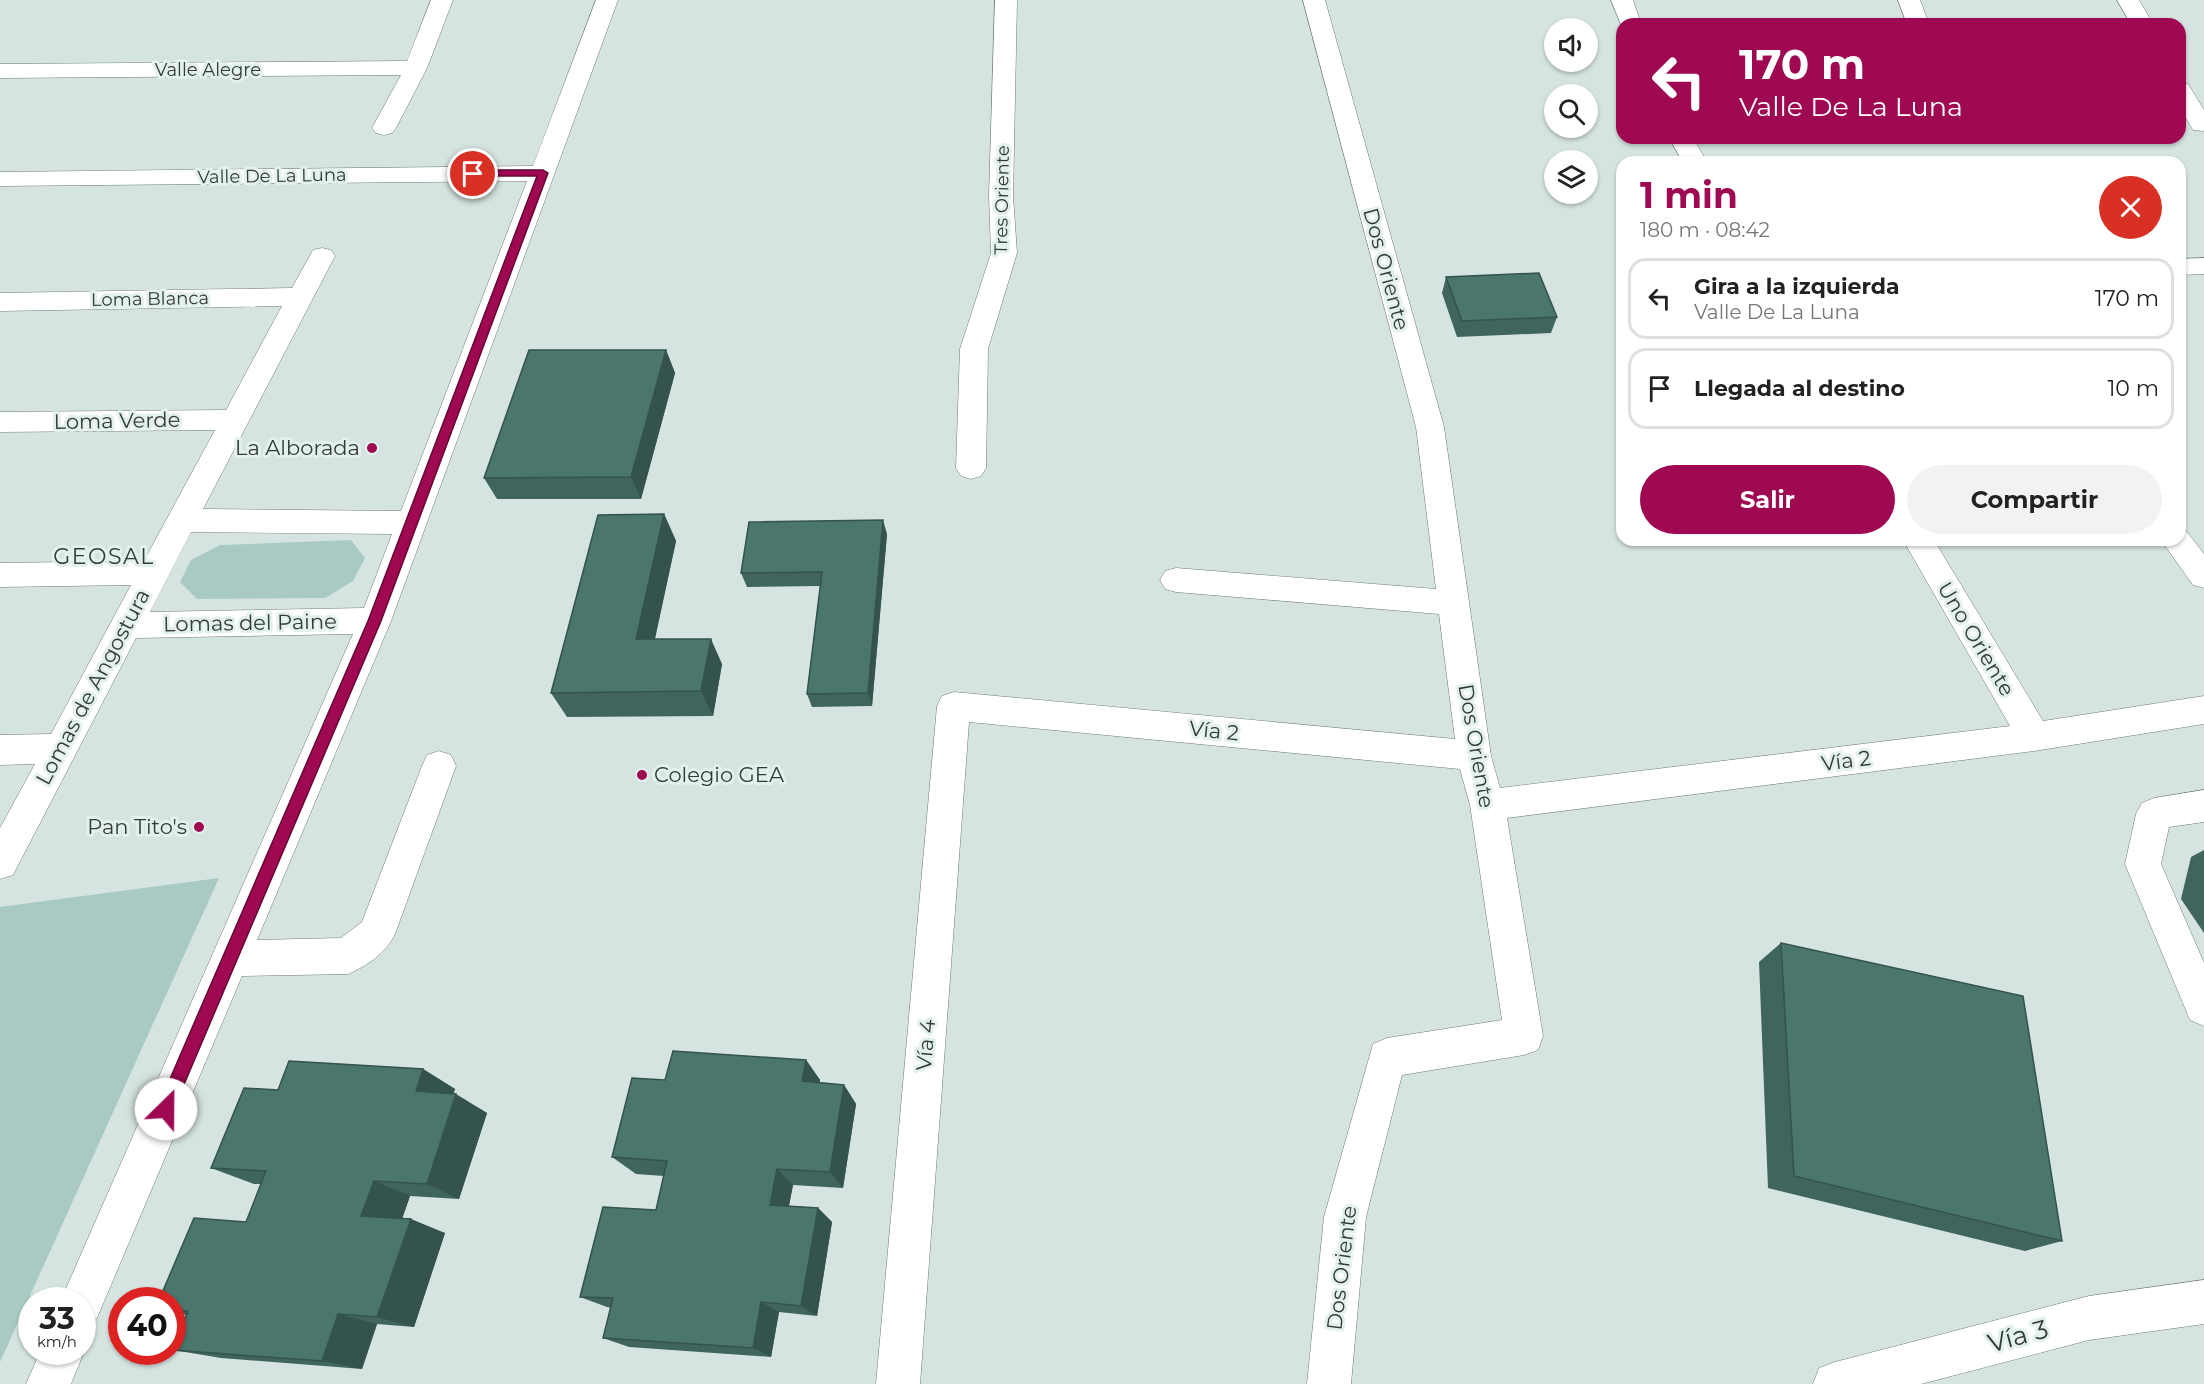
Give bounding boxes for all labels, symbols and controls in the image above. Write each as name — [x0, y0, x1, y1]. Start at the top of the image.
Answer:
map controls — [1544, 18, 1598, 204]
button: sound — [1544, 18, 1598, 72]
text: 170 m — [1739, 38, 1865, 90]
icon: left — [1640, 42, 1718, 120]
street label: Valle Alegre — [155, 59, 261, 81]
button: search — [1544, 84, 1598, 138]
text: Valle De La Luna — [1739, 90, 1963, 123]
street label: Tres Oriente — [990, 145, 1014, 255]
pin — [447, 148, 498, 199]
button: layers — [1544, 150, 1598, 204]
icon: arrive — [456, 157, 489, 190]
street label: Valle De La Luna — [197, 164, 347, 188]
text: 1 min — [1640, 173, 1738, 217]
button: close — [2099, 176, 2162, 239]
street label: Dos Oriente — [1358, 205, 1415, 333]
text: 180 m · 08:42 — [1640, 218, 1770, 242]
text: Gira a la izquierda — [1694, 273, 1900, 300]
icon: left — [1643, 282, 1676, 315]
text: 170 m — [2095, 285, 2159, 312]
street label: Loma Blanca — [91, 287, 209, 311]
text: Valle De La Luna — [1694, 300, 1860, 324]
icon: arrive — [1643, 372, 1676, 405]
text: Llegada al destino — [1694, 375, 1905, 402]
text: 10 m — [2107, 375, 2159, 402]
street label: Loma Verde — [53, 407, 181, 434]
place label: La Alborada — [235, 435, 360, 460]
marker: La Alborada — [365, 441, 379, 455]
button: Salir — [1640, 465, 1895, 534]
button: Compartir — [1907, 465, 2162, 534]
district label: GEOSAL — [53, 543, 155, 570]
street label: Uno Oriente — [1933, 577, 2020, 700]
street label: Lomas de Angostura — [30, 585, 155, 789]
street label: Lomas del Paine — [163, 608, 337, 637]
street label: Dos Oriente — [1453, 682, 1500, 810]
street label: Vía 2 — [1188, 715, 1240, 746]
street label: Vía 2 — [1820, 745, 1872, 776]
place label: Colegio GEA — [654, 762, 785, 787]
marker: Colegio GEA — [635, 768, 649, 782]
place label: Pan Tito's — [87, 814, 187, 839]
marker: Pan Tito's — [192, 820, 206, 834]
street label: Vía 4 — [911, 1018, 940, 1072]
position arrow — [134, 1077, 198, 1141]
street label: Dos Oriente — [1321, 1204, 1362, 1332]
speed limit sign: 40 — [108, 1287, 186, 1365]
text: 33 — [39, 1300, 75, 1337]
street label: Vía 3 — [1984, 1313, 2052, 1359]
text: km/h — [37, 1332, 77, 1351]

